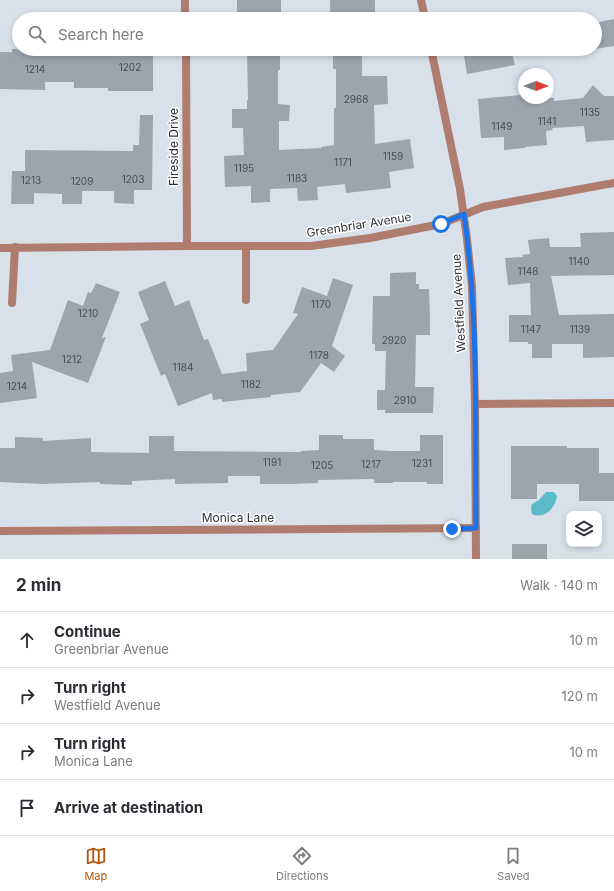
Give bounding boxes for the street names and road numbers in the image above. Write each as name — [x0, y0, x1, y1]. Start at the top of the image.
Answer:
street label: Fireside Drive — [166, 108, 181, 186]
street label: Greenbriar Avenue — [305, 209, 412, 240]
street label: Westfield Avenue — [448, 254, 469, 353]
street label: Monica Lane — [202, 510, 274, 525]

